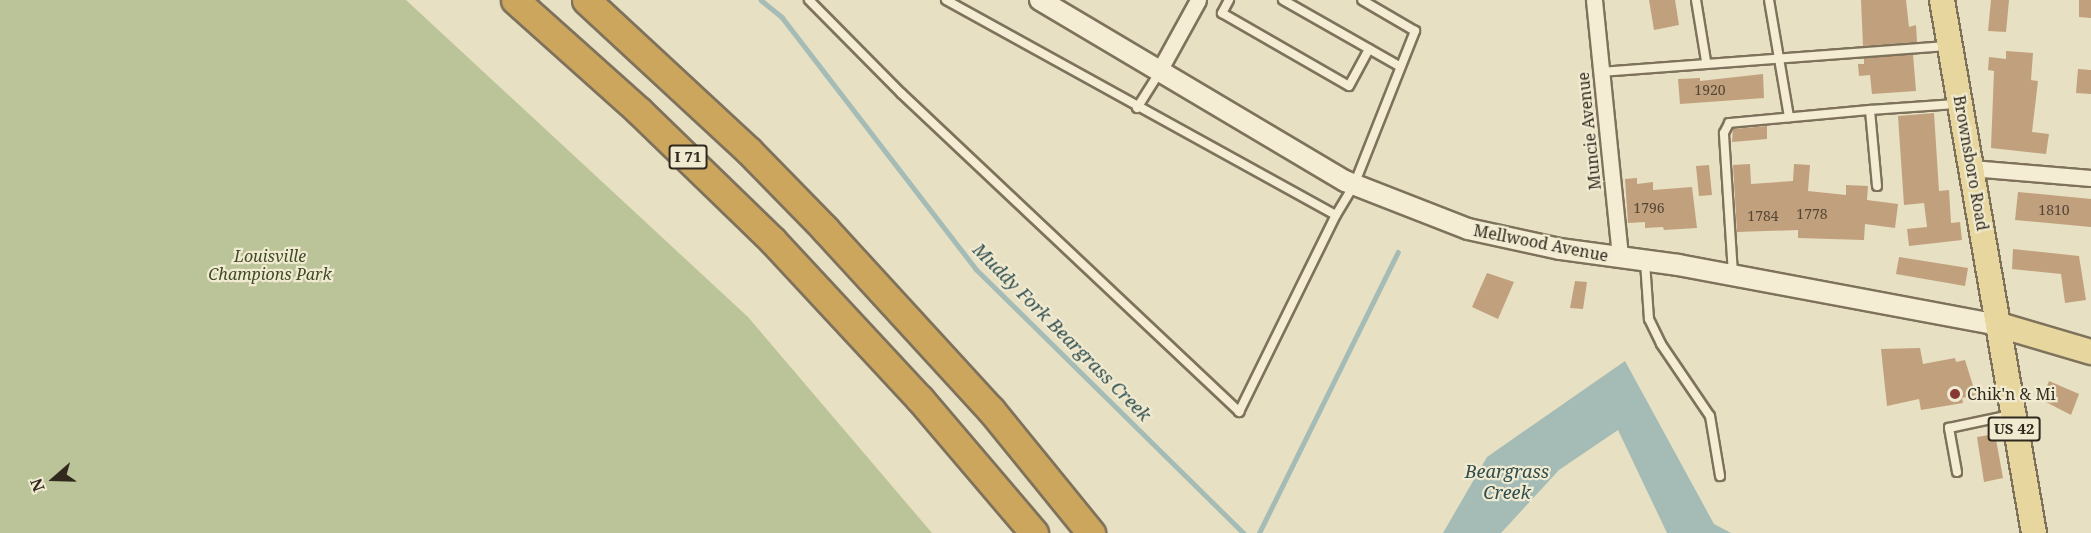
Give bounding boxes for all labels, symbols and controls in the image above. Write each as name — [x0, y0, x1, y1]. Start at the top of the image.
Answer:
street label: Muncie Avenue — [1573, 71, 1605, 191]
house number: 1920 — [1694, 82, 1726, 98]
street label: Brownsboro Road — [1950, 94, 1992, 232]
road number: I 71 — [668, 145, 708, 169]
house number: 1796 — [1633, 200, 1665, 216]
house number: 1810 — [2038, 202, 2070, 218]
house number: 1778 — [1796, 206, 1828, 222]
house number: 1784 — [1747, 208, 1779, 224]
street label: Mellwood Avenue — [1472, 221, 1610, 265]
water label: Muddy Fork Beargrass Creek — [969, 239, 1155, 425]
park label: Louisville Champions Park — [208, 246, 332, 284]
place label: Chik'n & Mi — [1967, 384, 2056, 404]
marker: Chik'n & Mi — [1948, 387, 1962, 401]
road number: US 42 — [1987, 417, 2041, 441]
north arrow — [24, 449, 84, 509]
water label: Beargrass Creek — [1465, 461, 1549, 504]
text: N — [25, 475, 50, 495]

